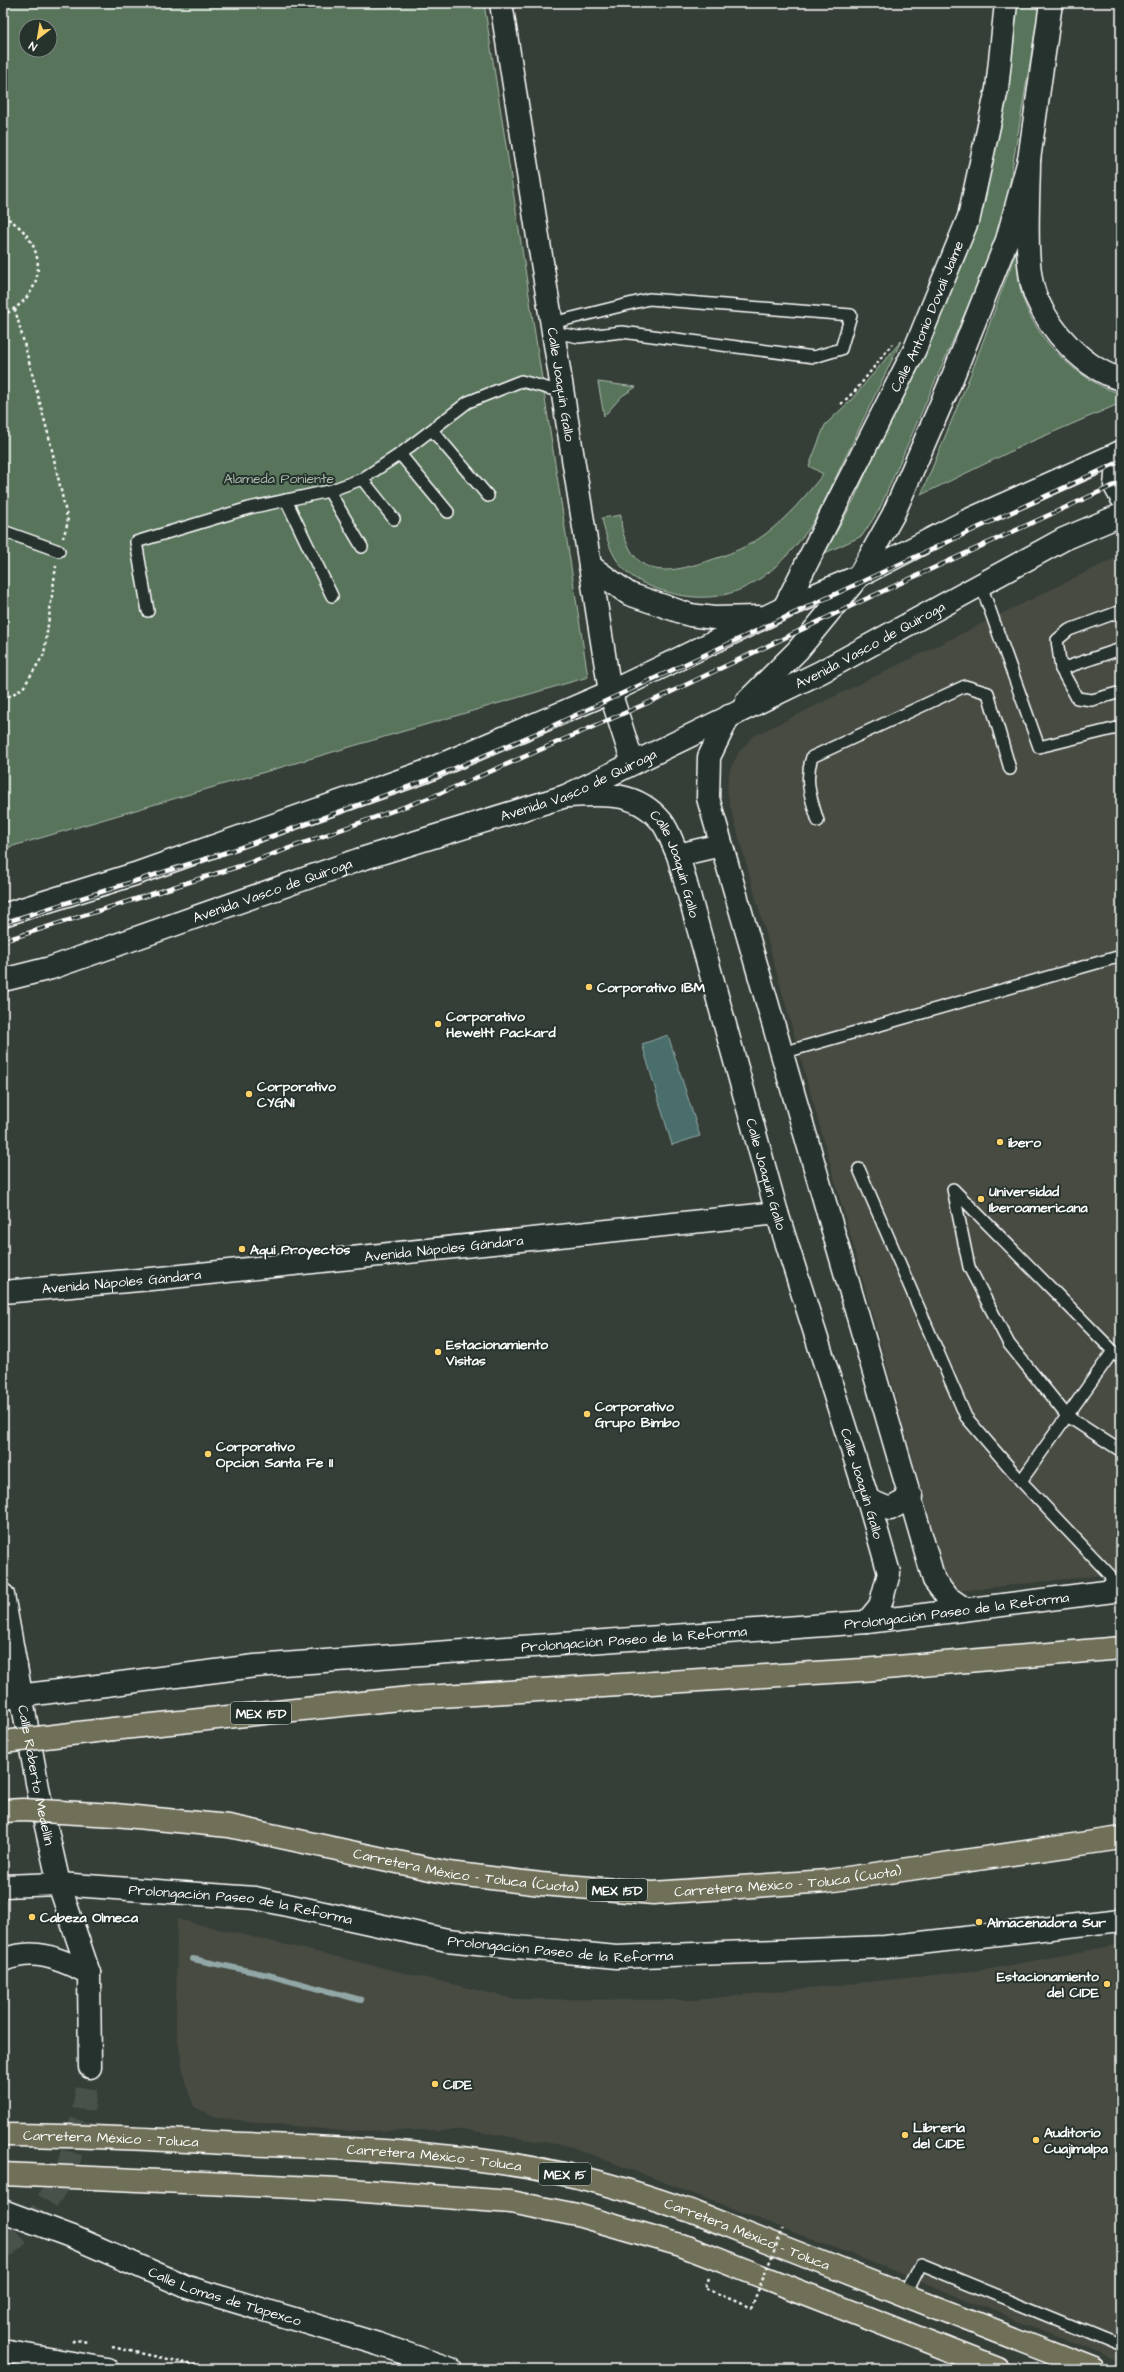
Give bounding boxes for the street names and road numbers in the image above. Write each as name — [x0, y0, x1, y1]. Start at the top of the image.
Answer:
street label: Calle Antonio Dovalí Jaime — [886, 238, 969, 396]
street label: Calle Joaquín Gallo — [541, 326, 579, 443]
street label: Avenida Vasco de Quiroga — [792, 597, 949, 694]
street label: Avenida Vasco de Quiroga — [498, 744, 660, 827]
street label: Calle Joaquín Gallo — [645, 806, 704, 920]
street label: Avenida Vasco de Quiroga — [190, 854, 355, 928]
street label: Calle Joaquín Gallo — [740, 1116, 791, 1233]
street label: Avenida Nápoles Gándara — [363, 1231, 524, 1268]
street label: Avenida Nápoles Gándara — [41, 1265, 202, 1300]
street label: Calle Joaquín Gallo — [835, 1426, 888, 1542]
street label: Prolongación Paseo de la Reforma — [844, 1588, 1070, 1635]
street label: Prolongación Paseo de la Reforma — [520, 1622, 748, 1658]
road number: MEX 15D — [231, 1702, 291, 1724]
street label: Calle Roberto Medellín — [12, 1703, 59, 1847]
street label: Carretera México - Toluca (Cuota) — [351, 1844, 580, 1898]
street label: Carretera México - Toluca (Cuota) — [674, 1861, 903, 1903]
road number: MEX 15D — [587, 1879, 647, 1901]
street label: Prolongación Paseo de la Reforma — [128, 1880, 354, 1930]
street label: Prolongación Paseo de la Reforma — [447, 1931, 674, 1968]
street label: Carretera México - Toluca — [23, 2126, 199, 2153]
street label: Carretera México - Toluca — [346, 2140, 523, 2177]
road number: MEX 15 — [539, 2163, 591, 2185]
street label: Carretera México - Toluca — [661, 2194, 833, 2276]
street label: Calle Lomas de Tlapexco — [145, 2262, 304, 2332]

